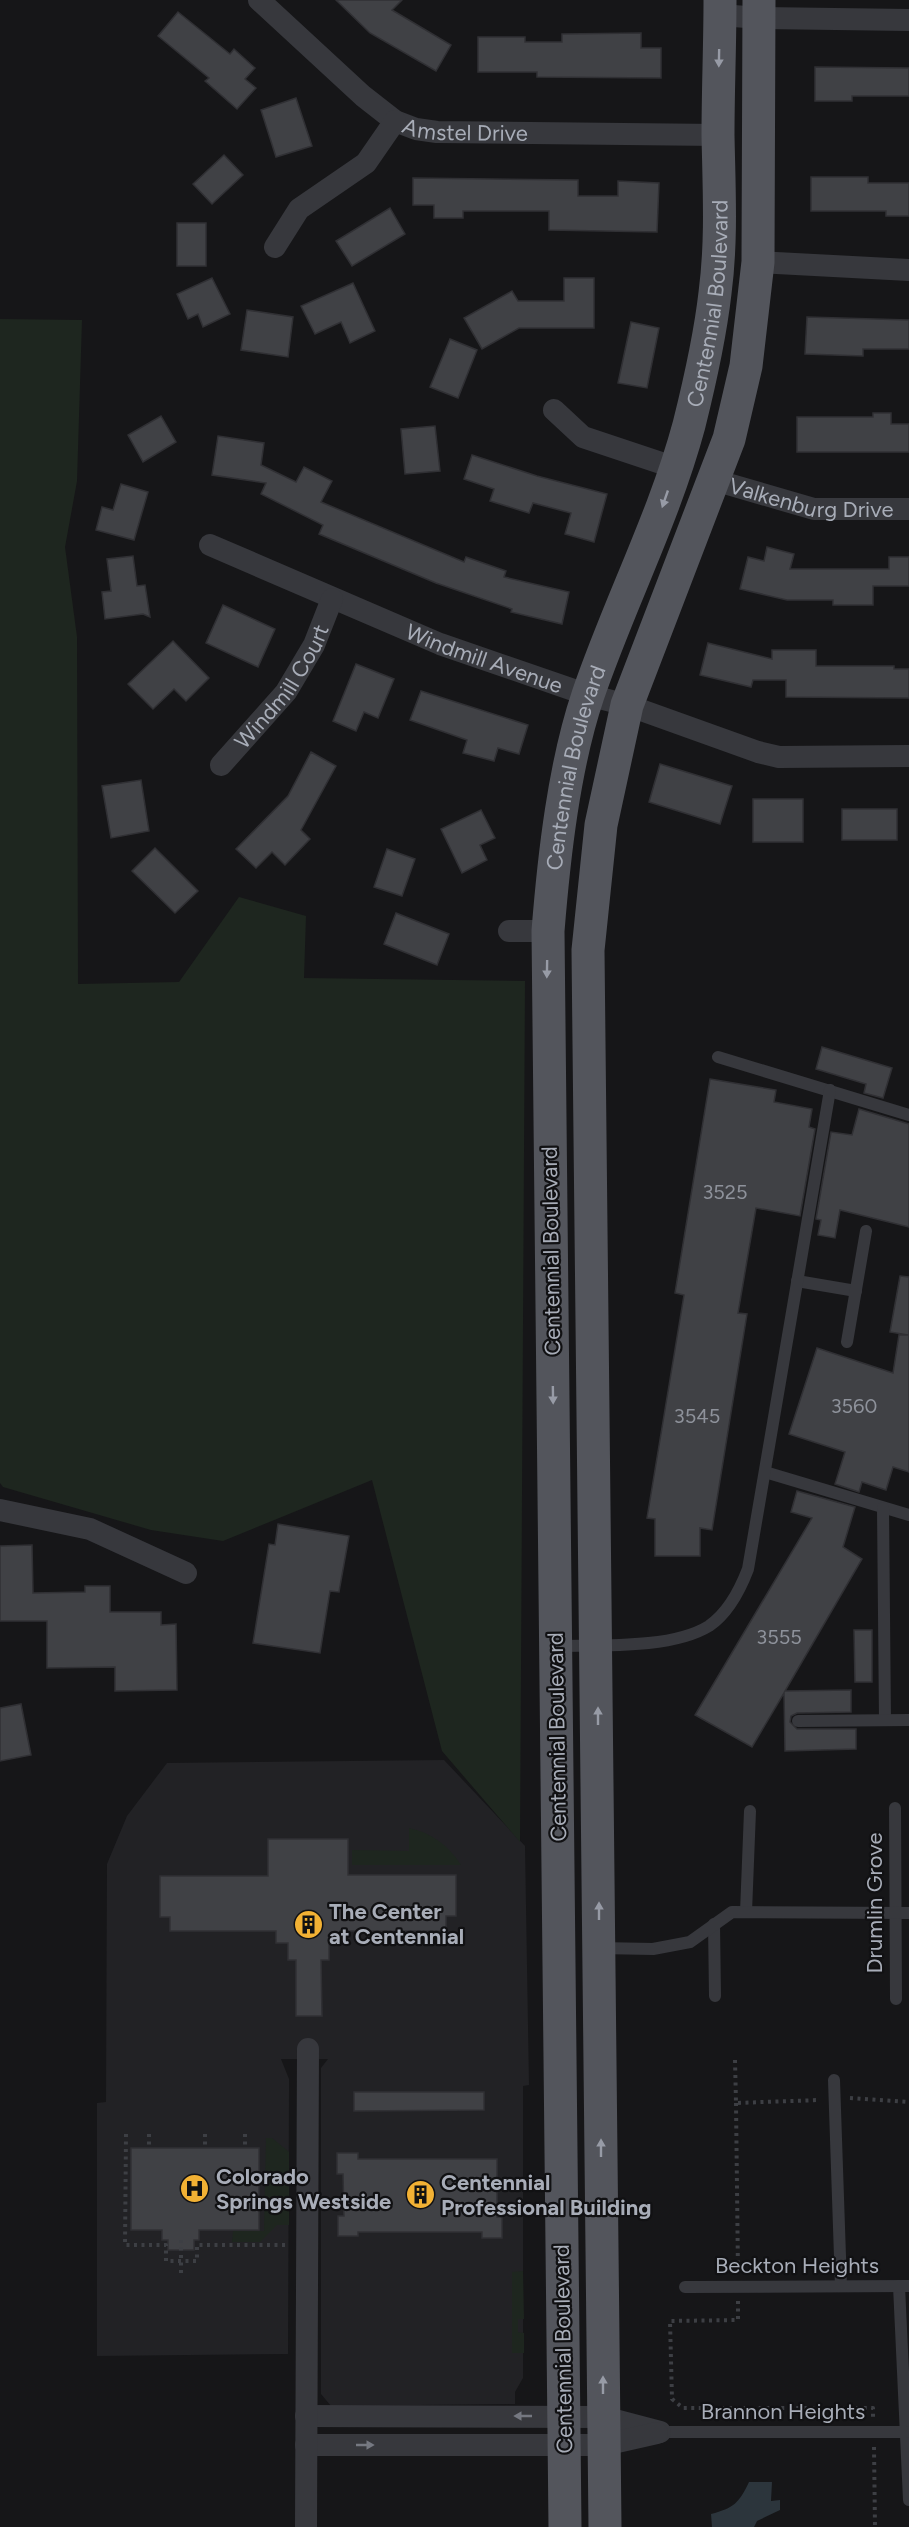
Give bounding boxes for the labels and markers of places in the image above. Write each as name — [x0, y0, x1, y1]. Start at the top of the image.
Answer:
place label: The Center at Centennial — [329, 1898, 464, 1950]
building icon: The Center at Centennial — [292, 1908, 324, 1940]
place label: Colorado Springs Westside — [216, 2163, 391, 2215]
place label: Centennial Professional Building — [441, 2169, 652, 2221]
hospital icon: Colorado Springs Westside — [179, 2173, 211, 2205]
building icon: Centennial Professional Building — [404, 2179, 436, 2211]

